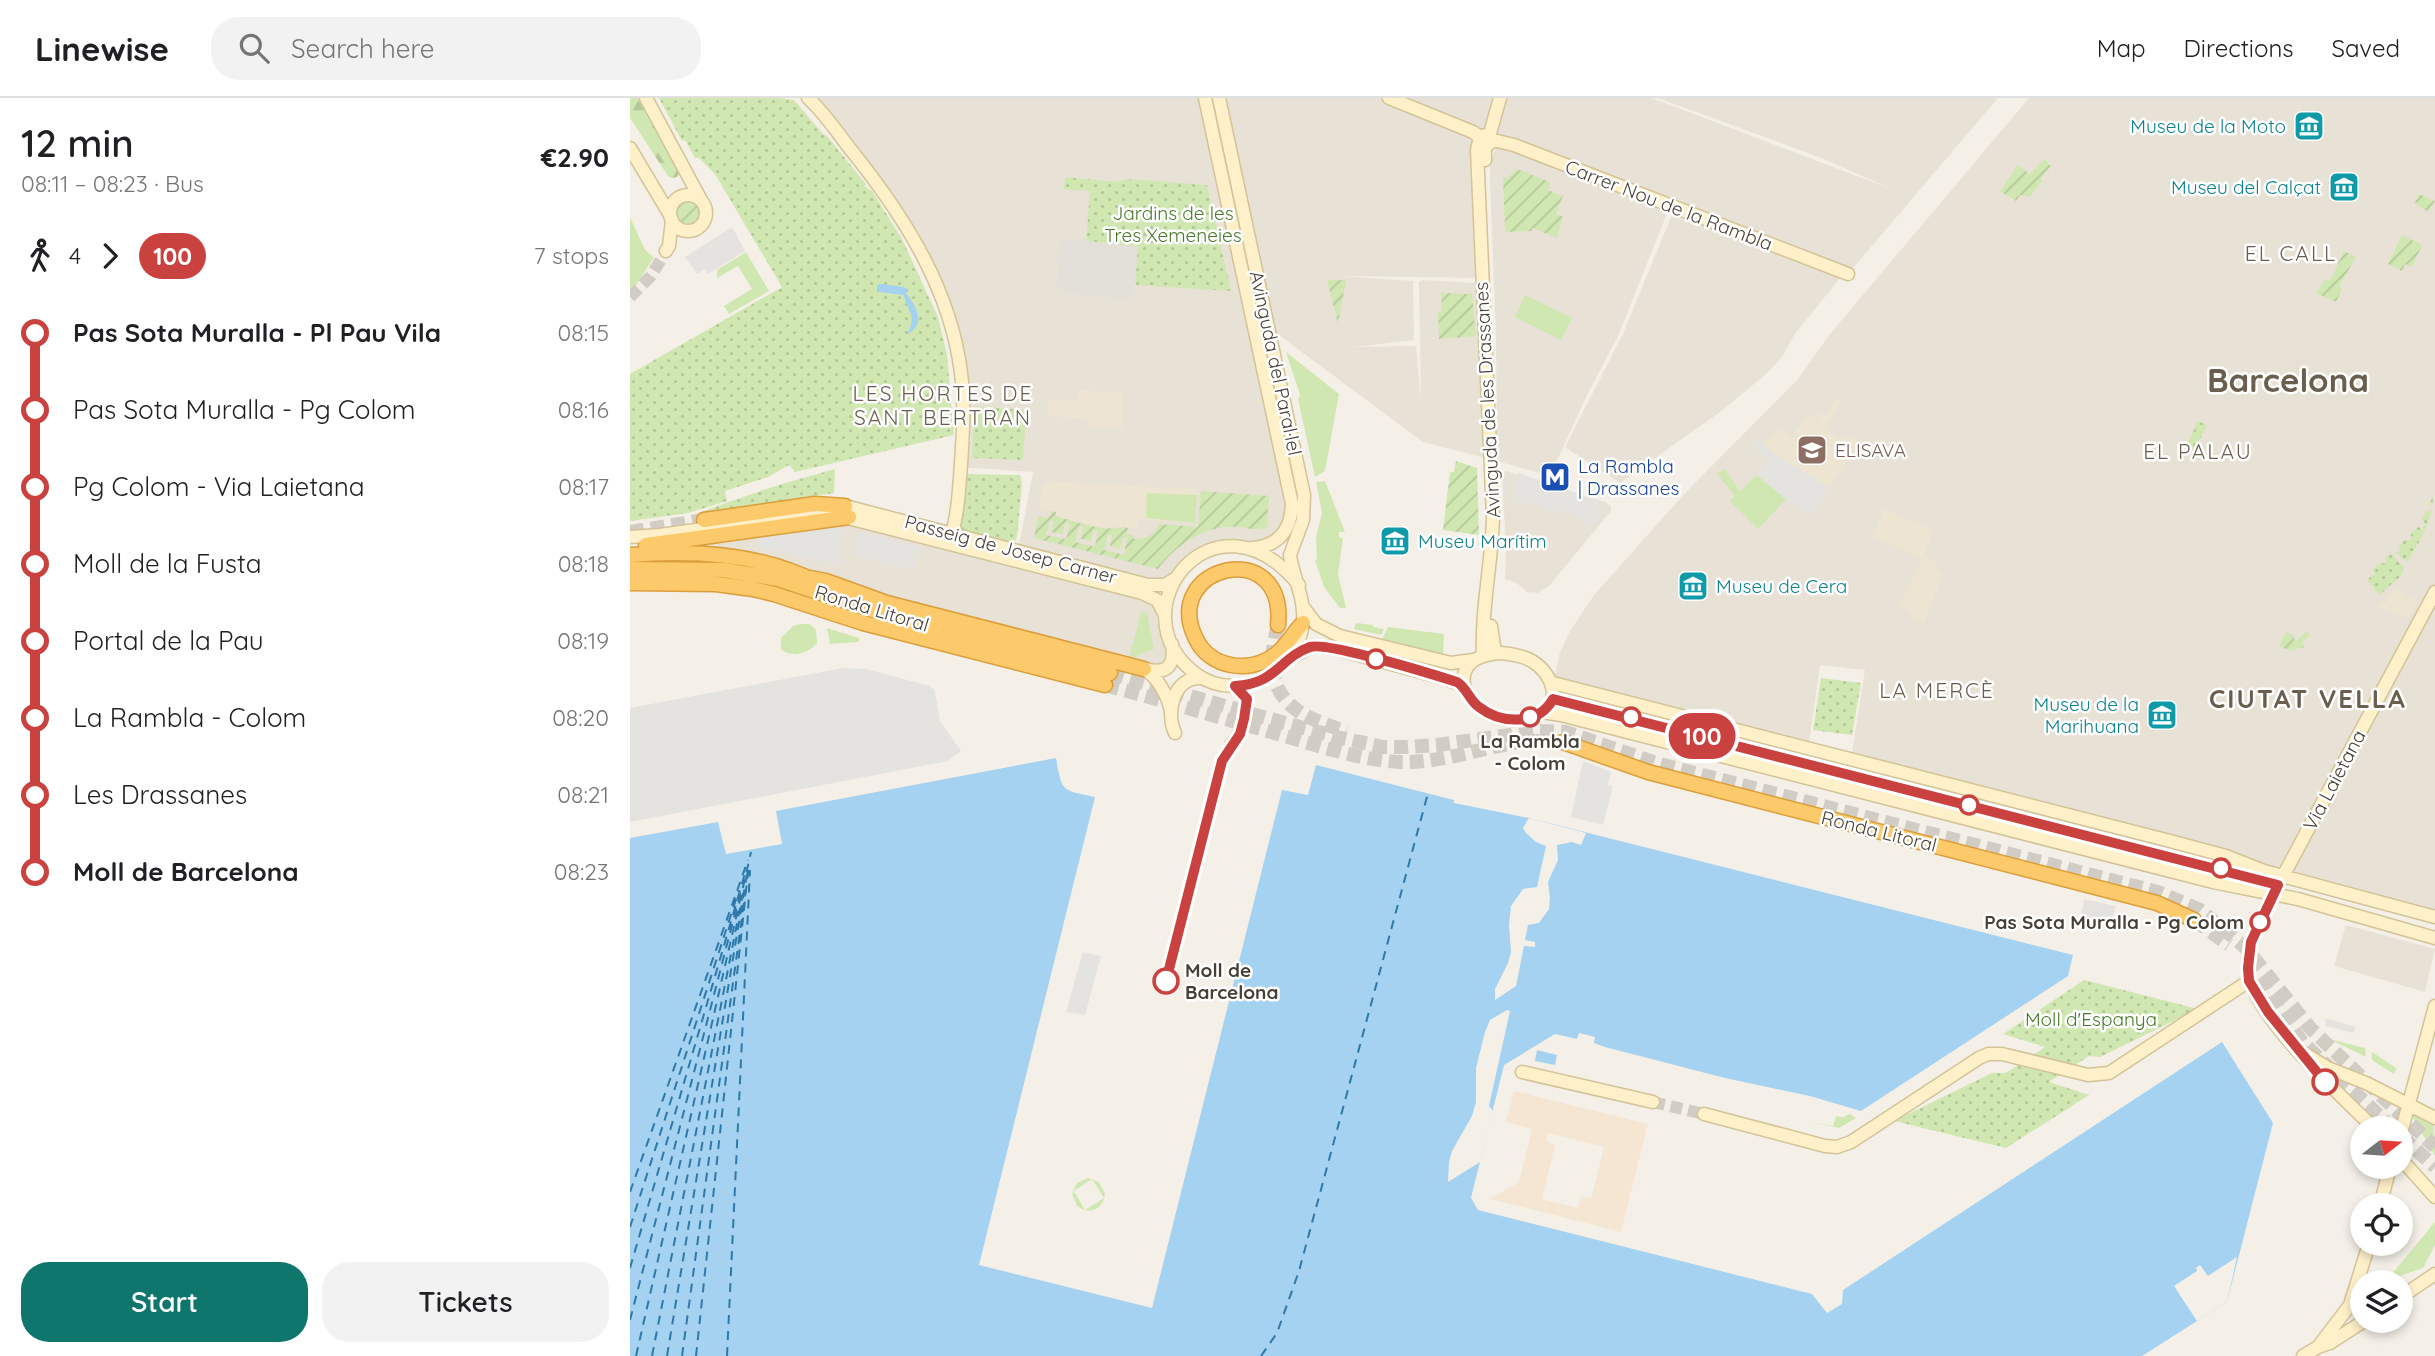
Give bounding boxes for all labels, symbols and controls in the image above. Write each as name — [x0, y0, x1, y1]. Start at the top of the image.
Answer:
search box — [211, 17, 701, 80]
text: Linewise — [35, 28, 169, 69]
icon: search — [235, 29, 273, 67]
text: Search here — [291, 32, 435, 65]
text: Map — [2097, 33, 2146, 63]
text: Directions — [2184, 33, 2294, 63]
text: Saved — [2332, 33, 2400, 63]
museum icon: Museu de la Moto — [2292, 109, 2326, 143]
place label: Museu de la Moto — [2130, 114, 2286, 138]
text: 12 min — [21, 119, 134, 167]
text: €2.90 — [541, 141, 609, 174]
street label: Carrer Nou de la Rambla — [1562, 154, 1776, 256]
text: 08:11 – 08:23 · Bus — [21, 169, 204, 198]
museum icon: Museu del Calçat — [2327, 170, 2361, 204]
place label: Museu del Calçat — [2171, 175, 2321, 199]
park label: Jardins de les Tres Xemeneies — [1104, 201, 1242, 247]
icon: walk — [21, 237, 59, 275]
icon: forward — [91, 237, 129, 275]
district label: EL CALL — [2245, 240, 2337, 266]
text: 4 — [69, 241, 81, 270]
text: 100 — [153, 241, 192, 271]
text: 7 stops — [534, 241, 609, 270]
street label: Avinguda del Paral·lel — [1245, 269, 1307, 457]
street label: Avinguda de les Drassanes — [1469, 281, 1505, 519]
text: Pas Sota Muralla - Pl Pau Vila — [73, 316, 441, 349]
text: 08:15 — [558, 318, 609, 347]
district label: Barcelona — [2207, 359, 2369, 400]
district label: LES HORTES DE SANT BERTRAN — [853, 380, 1033, 430]
text: Pas Sota Muralla - Pg Colom — [73, 393, 416, 426]
text: 08:16 — [558, 395, 609, 424]
school or university icon: ELISAVA — [1795, 433, 1829, 467]
place label: ELISAVA — [1835, 438, 1906, 462]
district label: EL PALAU — [2143, 438, 2253, 464]
place label: La Rambla | Drassanes — [1578, 454, 1680, 500]
metro station icon: La Rambla | Drassanes — [1538, 460, 1572, 494]
text: Pg Colom - Via Laietana — [73, 470, 365, 503]
text: 08:17 — [558, 472, 609, 501]
street label: Passeig de Josep Carner — [902, 509, 1120, 589]
museum icon: Museu Marítim — [1378, 524, 1412, 558]
place label: Museu Marítim — [1418, 529, 1547, 553]
text: Moll de la Fusta — [73, 547, 262, 580]
text: 08:18 — [558, 549, 609, 578]
museum icon: Museu de Cera — [1676, 569, 1710, 603]
place label: Museu de Cera — [1716, 574, 1847, 598]
street label: Ronda Litoral — [812, 579, 932, 637]
text: Portal de la Pau — [73, 624, 264, 657]
text: 08:19 — [557, 626, 609, 655]
unlabelled marker — [1366, 649, 1386, 669]
district label: LA MERCÈ — [1879, 677, 1995, 703]
district label: CIUTAT VELLA — [2209, 682, 2407, 715]
place label: Museu de la Marihuana — [2034, 692, 2139, 738]
museum icon: Museu de la Marihuana — [2145, 698, 2179, 732]
text: La Rambla - Colom — [73, 701, 306, 734]
text: 08:20 — [552, 703, 609, 732]
marker: La Rambla - Colom — [1520, 707, 1540, 727]
unlabelled marker — [1621, 707, 1641, 727]
line badge: 100 — [1662, 713, 1742, 759]
text: 100 — [1683, 721, 1721, 751]
street label: Via Laietana — [2298, 726, 2370, 834]
place label: La Rambla - Colom — [1480, 729, 1580, 775]
text: Les Drassanes — [73, 778, 247, 811]
text: 08:21 — [557, 780, 609, 809]
unlabelled marker — [1959, 795, 1979, 815]
street label: Ronda Litoral — [1819, 805, 1939, 857]
text: Moll de Barcelona — [73, 855, 299, 888]
text: 08:23 — [554, 857, 609, 886]
unlabelled marker — [2211, 858, 2231, 878]
place label: Pas Sota Muralla - Pg Colom — [1984, 910, 2244, 934]
marker: Pas Sota Muralla - Pg Colom — [2250, 912, 2270, 932]
place label: Moll de Barcelona — [1185, 958, 1278, 1004]
marker: Moll de Barcelona — [1153, 968, 1179, 994]
park label: Moll d'Espanya — [2025, 1007, 2157, 1031]
unlabelled marker — [2312, 1069, 2338, 1095]
north arrow — [2350, 1116, 2413, 1180]
map controls — [2350, 1116, 2413, 1333]
button: locate — [2350, 1193, 2413, 1256]
button: Start — [21, 1262, 308, 1342]
button: Tickets — [322, 1262, 609, 1342]
button: layers — [2350, 1270, 2413, 1333]

